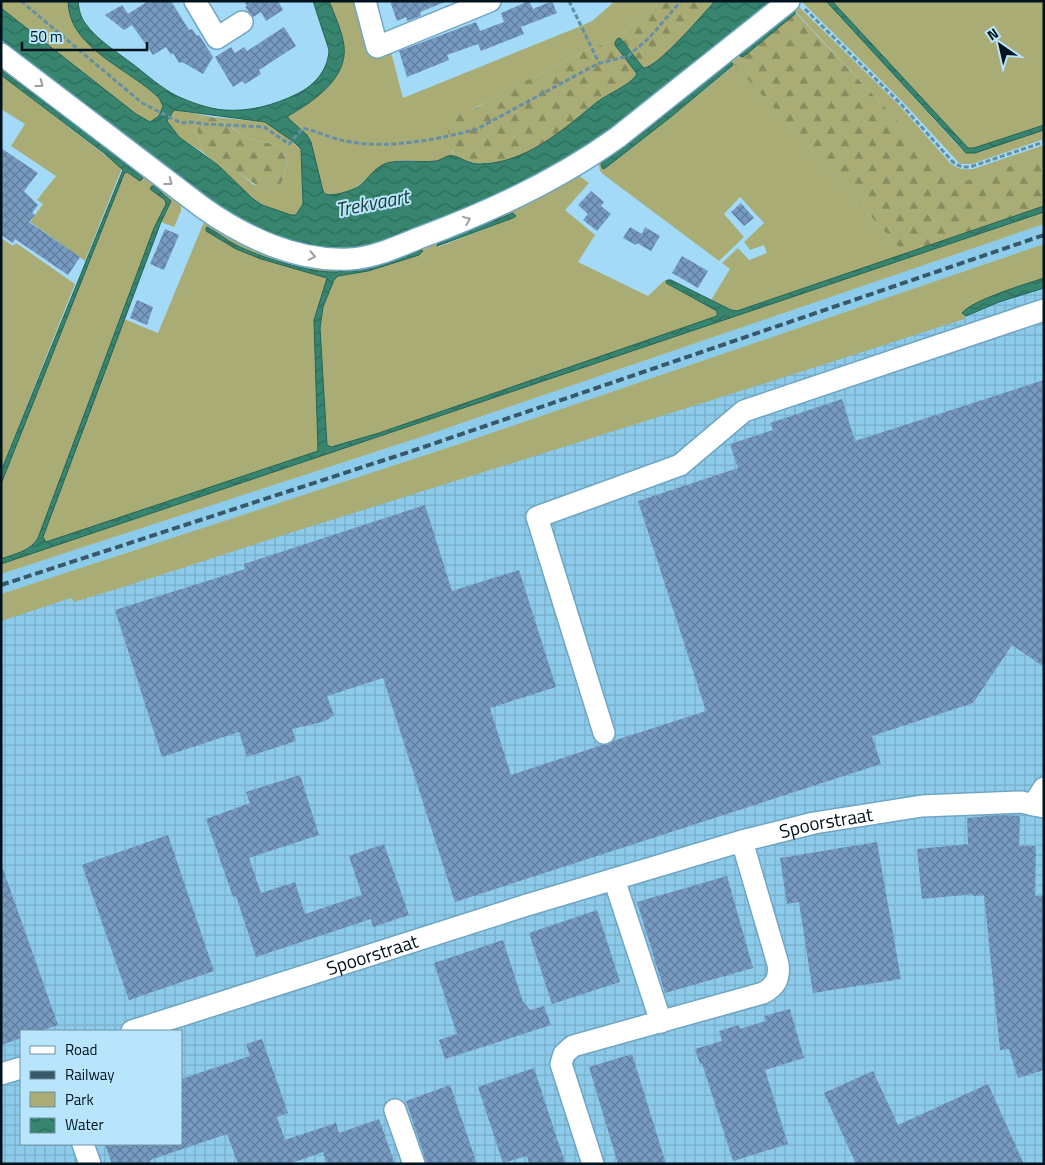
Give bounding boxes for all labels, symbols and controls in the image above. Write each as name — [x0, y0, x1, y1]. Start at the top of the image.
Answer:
scale bar — [22, 20, 148, 52]
north arrow — [975, 20, 1025, 70]
text: N — [983, 22, 1002, 45]
text: 50 m — [30, 25, 63, 48]
one-way arrow — [34, 78, 43, 86]
one-way arrow — [163, 177, 172, 185]
water label: Trekvaart — [333, 180, 414, 225]
one-way arrow — [462, 216, 471, 227]
one-way arrow — [307, 250, 316, 261]
street label: Spoorstraat — [776, 799, 875, 845]
street label: Spoorstraat — [322, 926, 422, 982]
legend — [20, 1030, 182, 1145]
text: Road — [65, 1038, 97, 1061]
text: Railway — [65, 1063, 115, 1086]
text: Park — [65, 1088, 94, 1111]
text: Water — [65, 1113, 104, 1136]

